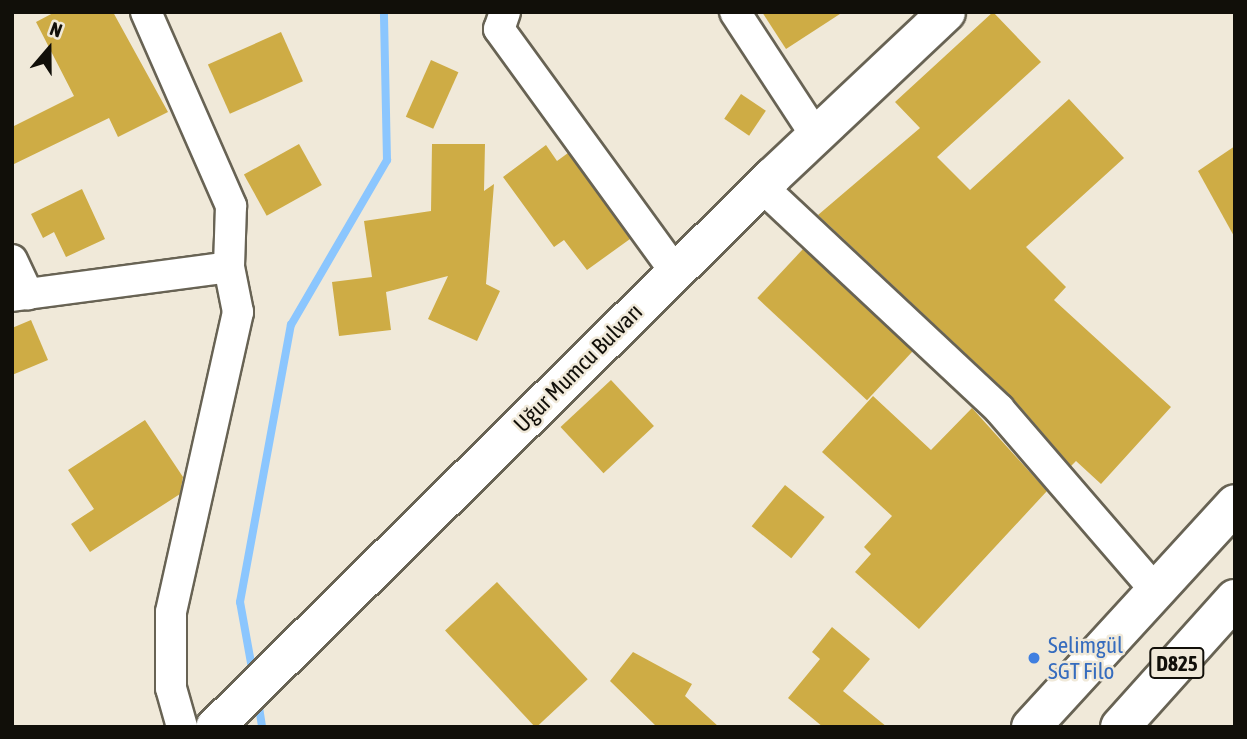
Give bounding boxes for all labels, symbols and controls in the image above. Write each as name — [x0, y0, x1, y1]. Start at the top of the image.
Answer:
north arrow — [14, 14, 84, 84]
text: N — [47, 17, 65, 42]
street label: Uğur Mumcu Bulvarı — [508, 298, 648, 438]
place label: Selimgül SGT Filo — [1048, 631, 1123, 685]
road number: D825 — [1149, 646, 1205, 680]
marker: Selimgül SGT Filo — [1026, 650, 1042, 666]

